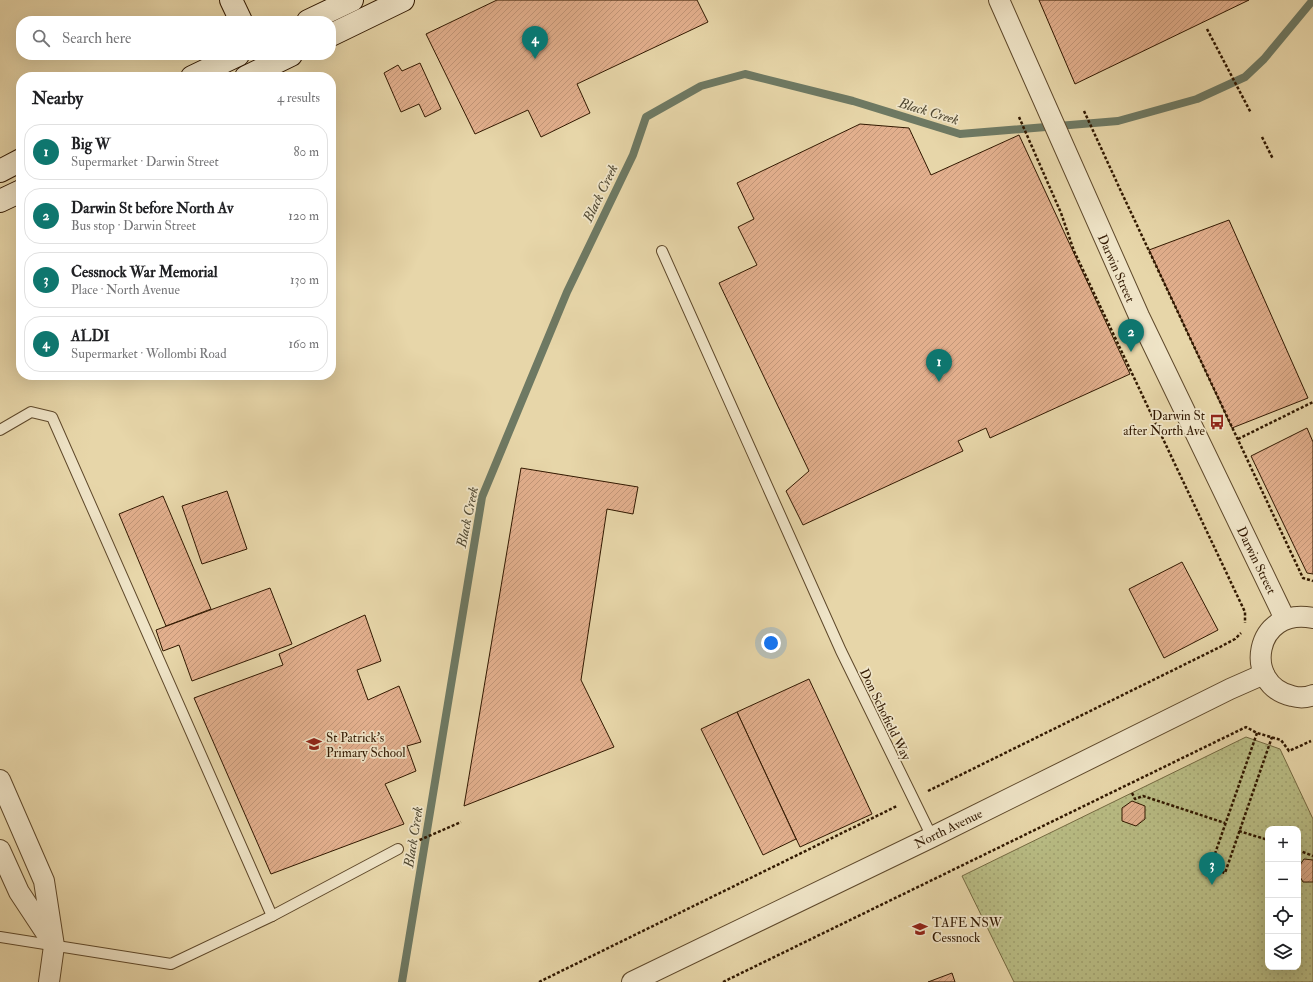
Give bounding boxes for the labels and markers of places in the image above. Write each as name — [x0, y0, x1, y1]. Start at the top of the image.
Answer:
pin: 4 — [522, 26, 548, 59]
pin: 2 — [1118, 319, 1144, 352]
pin: 1 — [926, 349, 952, 382]
place label: Darwin St after North Ave — [1123, 408, 1206, 439]
bus stop icon: Darwin St after North Ave — [1208, 413, 1226, 431]
place label: St Patrick's Primary School — [326, 730, 406, 762]
school or university icon: St Patrick's Primary School — [305, 735, 323, 753]
pin: 3 — [1199, 852, 1225, 885]
place label: TAFE NSW Cessnock — [932, 915, 1003, 946]
school or university icon: TAFE NSW Cessnock — [911, 920, 929, 938]

